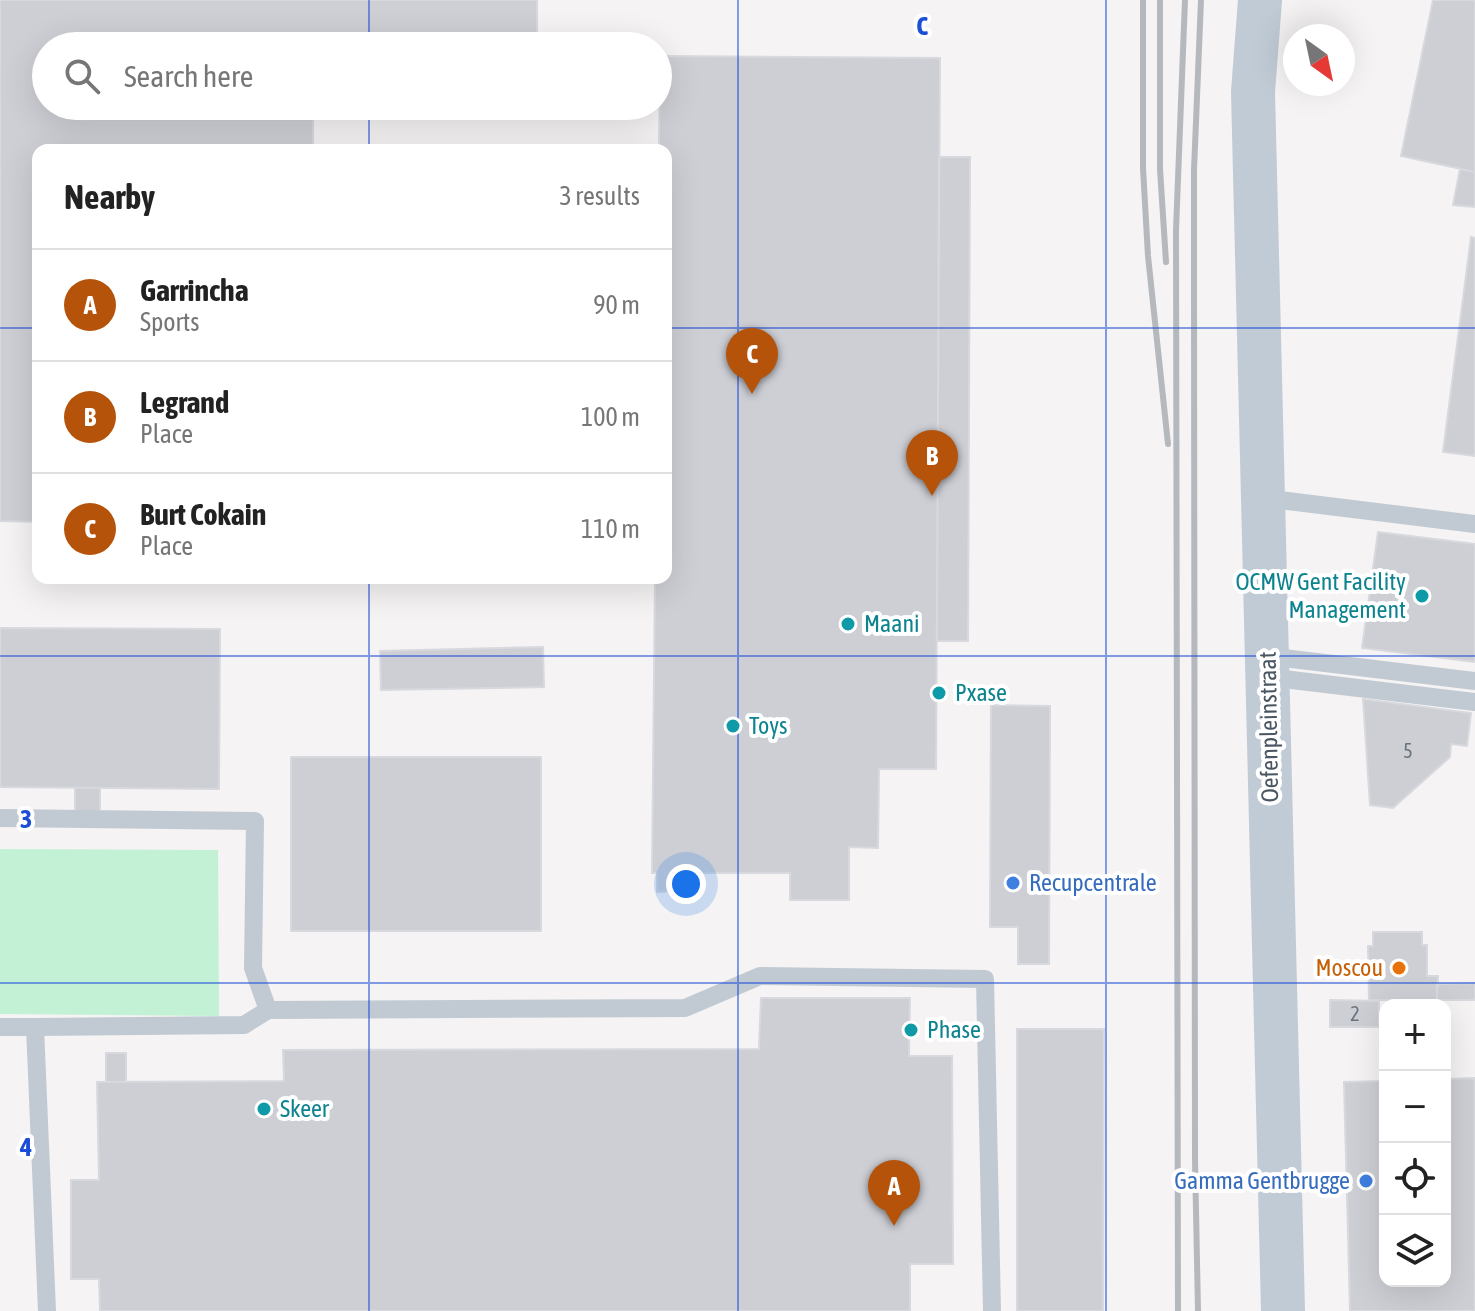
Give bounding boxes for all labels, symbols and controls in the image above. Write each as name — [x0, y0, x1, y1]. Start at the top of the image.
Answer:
text: C — [916, 11, 928, 41]
north arrow — [1283, 24, 1355, 96]
search box — [32, 32, 672, 120]
icon: search — [60, 54, 104, 98]
text: Search here — [124, 59, 253, 93]
text: Nearby — [64, 177, 155, 216]
text: 3 results — [559, 181, 640, 211]
text: Garrincha — [140, 273, 249, 307]
text: A — [84, 290, 96, 320]
text: 90 m — [593, 290, 640, 320]
text: Sports — [140, 307, 200, 337]
pin: C — [726, 328, 778, 394]
text: Legrand — [140, 385, 229, 419]
text: B — [84, 402, 96, 432]
text: 100 m — [581, 402, 640, 432]
text: Place — [140, 419, 193, 449]
pin: B — [906, 430, 958, 496]
text: Burt Cokain — [140, 497, 266, 531]
text: C — [84, 514, 96, 544]
text: 110 m — [581, 514, 640, 544]
text: Place — [140, 531, 193, 561]
place label: OCMW Gent Facility Management — [1236, 568, 1406, 623]
marker: OCMW Gent Facility Management — [1413, 587, 1431, 605]
place label: Maani — [864, 610, 920, 637]
marker: Maani — [839, 615, 857, 633]
street label: Oefenpleinstraat — [1254, 651, 1283, 803]
place label: Pxase — [955, 679, 1007, 706]
marker: Pxase — [930, 684, 948, 702]
place label: Toys — [749, 712, 788, 739]
marker: Toys — [724, 717, 742, 735]
house number: 5 — [1403, 739, 1413, 762]
text: 3 — [20, 804, 32, 834]
your location — [666, 864, 706, 904]
place label: Recupcentrale — [1029, 869, 1157, 896]
marker: Recupcentrale — [1004, 874, 1022, 892]
place label: Moscou — [1315, 954, 1383, 981]
marker: Moscou — [1390, 959, 1408, 977]
map controls — [1379, 999, 1451, 1287]
button: + — [1379, 999, 1451, 1071]
house number: 2 — [1350, 1002, 1360, 1025]
place label: Phase — [927, 1016, 981, 1043]
marker: Phase — [902, 1021, 920, 1039]
button: − — [1379, 1071, 1451, 1143]
place label: Skeer — [280, 1095, 330, 1122]
marker: Skeer — [255, 1100, 273, 1118]
text: 4 — [19, 1132, 32, 1162]
button: locate — [1379, 1143, 1451, 1215]
pin: A — [868, 1160, 920, 1226]
place label: Gamma Gentbrugge — [1174, 1167, 1350, 1194]
marker: Gamma Gentbrugge — [1357, 1172, 1375, 1190]
button: layers — [1379, 1215, 1451, 1287]

